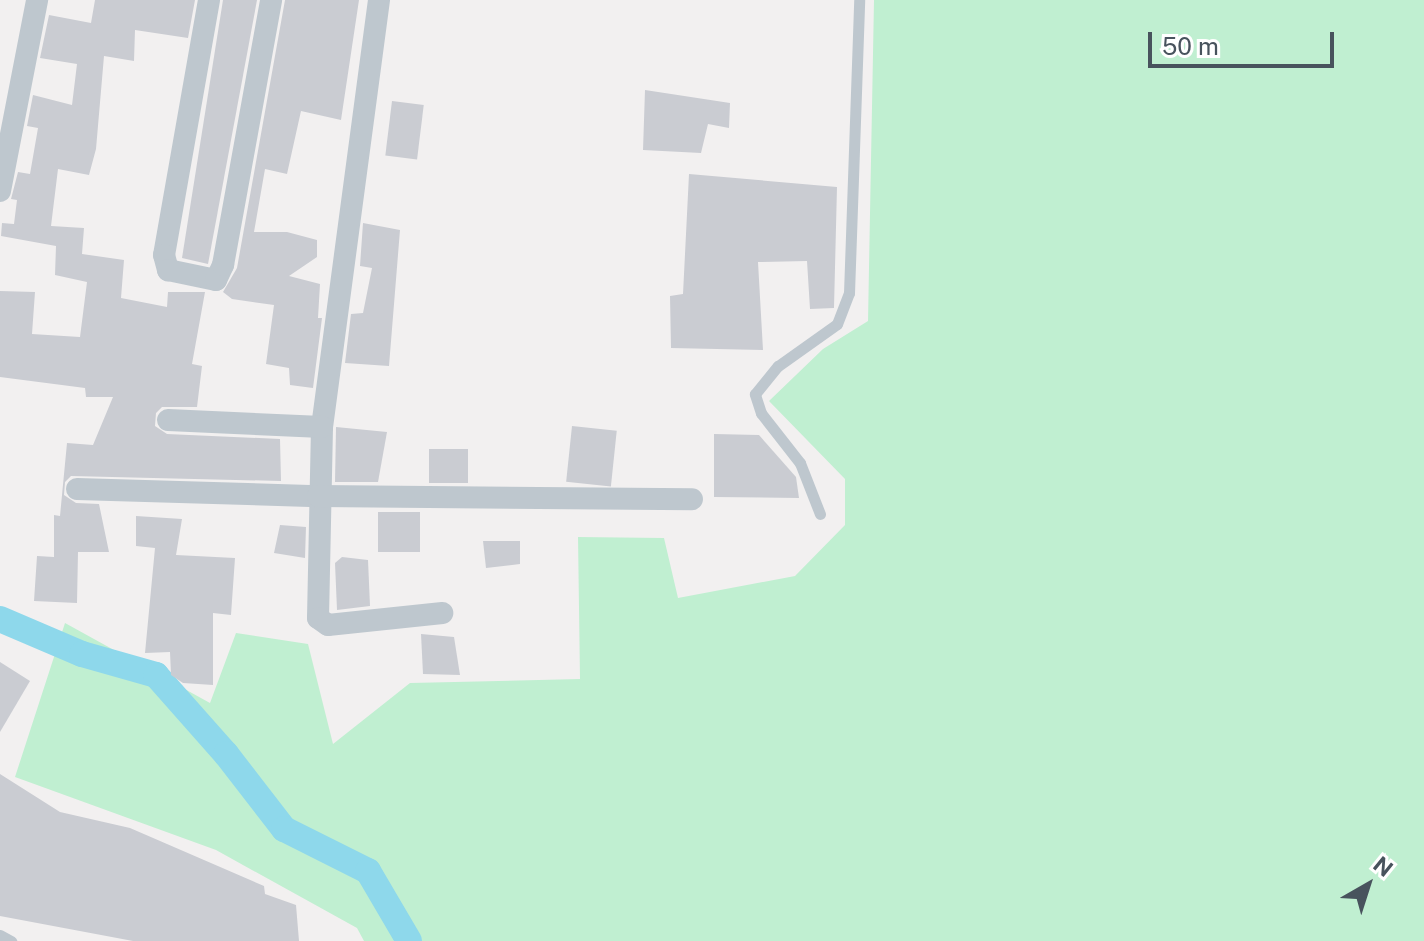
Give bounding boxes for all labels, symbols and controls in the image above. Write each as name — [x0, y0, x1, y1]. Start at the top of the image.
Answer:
scale bar — [1152, 16, 1338, 66]
text: 50 m — [1162, 32, 1219, 60]
north arrow — [1328, 845, 1408, 925]
text: N — [1368, 851, 1398, 882]

